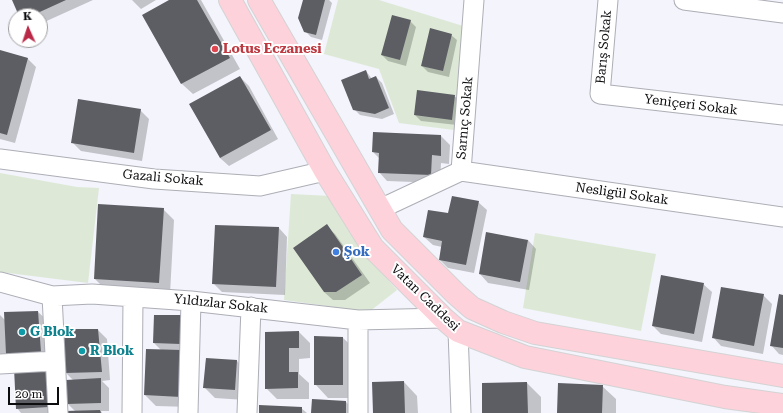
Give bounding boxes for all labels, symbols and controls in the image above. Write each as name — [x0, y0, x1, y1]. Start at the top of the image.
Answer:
north arrow — [8, 8, 48, 48]
street label: Barış Sokak — [593, 9, 615, 85]
text: K — [23, 10, 32, 23]
place label: Lotus Eczanesi — [223, 41, 322, 57]
marker: Lotus Eczanesi — [210, 44, 220, 54]
street label: Sarnıç Sokak — [454, 76, 476, 160]
street label: Yeniçeri Sokak — [643, 92, 739, 118]
street label: Gazali Sokak — [122, 167, 204, 189]
street label: Nesligül Sokak — [574, 180, 670, 208]
place label: Şok — [344, 244, 370, 260]
marker: Şok — [331, 247, 341, 257]
street label: Vatan Caddesi — [388, 261, 462, 335]
street label: Yıldızlar Sokak — [173, 291, 269, 317]
place label: G Blok — [30, 324, 74, 340]
marker: G Blok — [17, 327, 27, 337]
place label: R Blok — [90, 343, 134, 359]
marker: R Blok — [77, 346, 87, 356]
scale bar — [10, 379, 61, 405]
text: 20 m — [15, 387, 42, 401]

